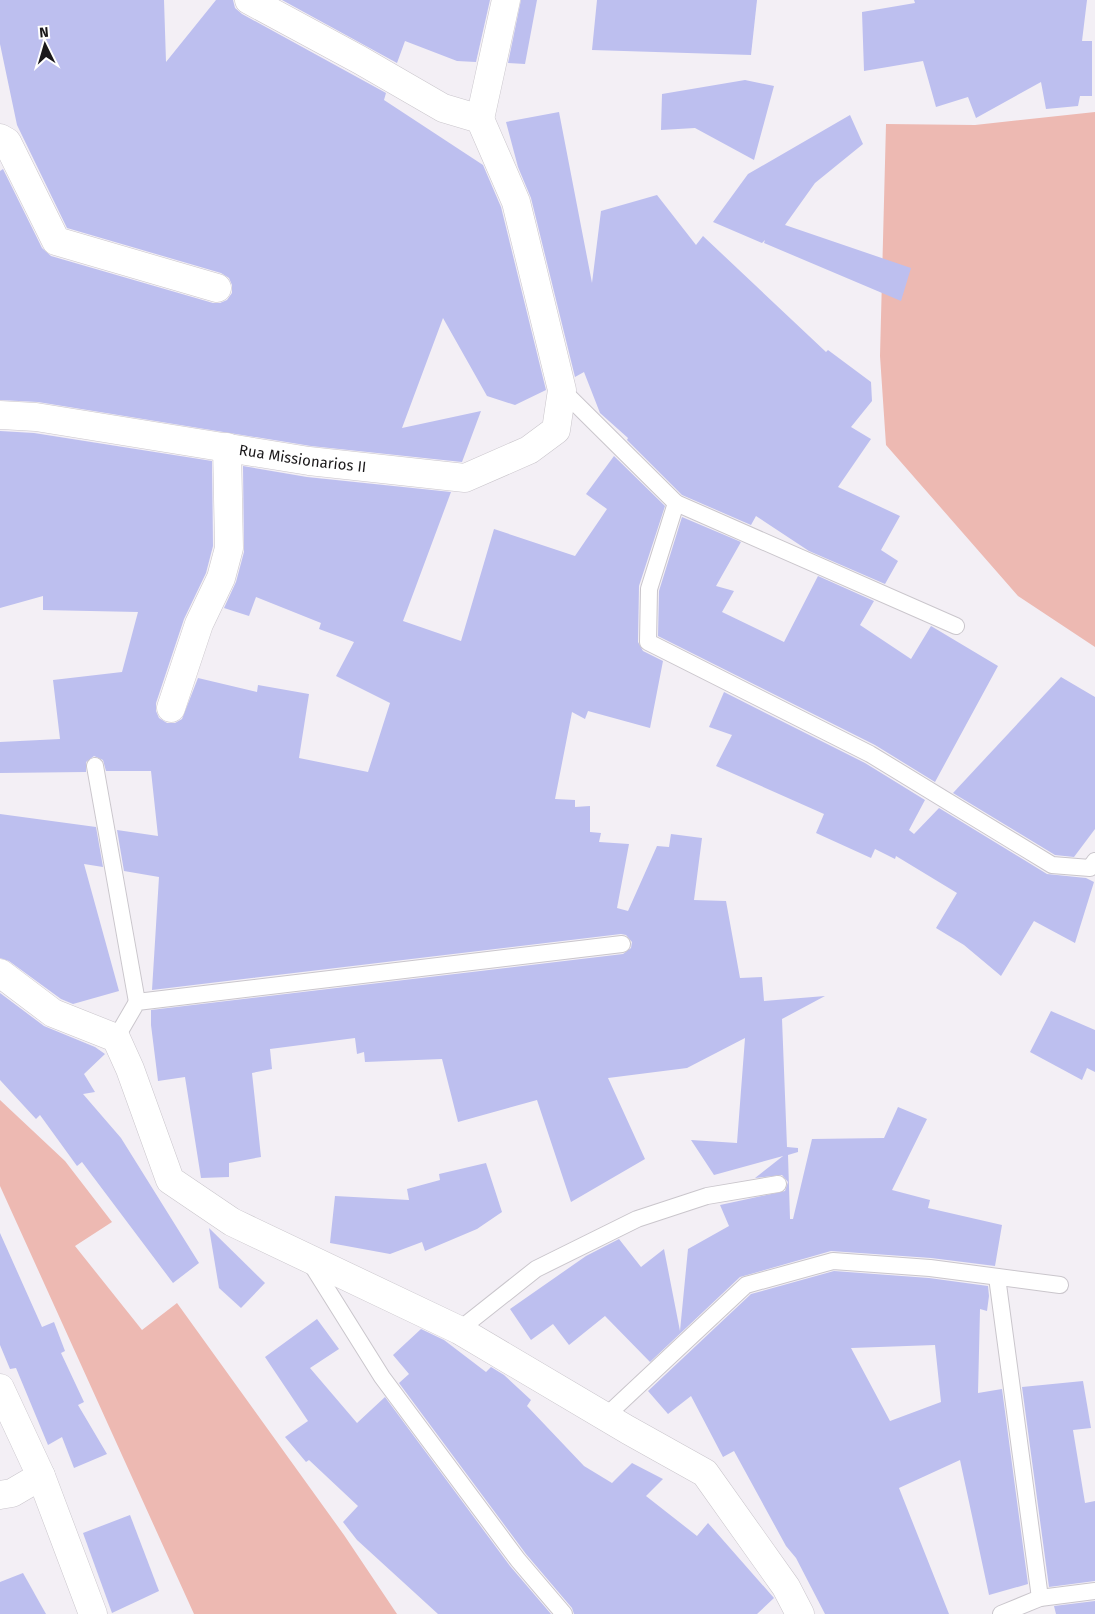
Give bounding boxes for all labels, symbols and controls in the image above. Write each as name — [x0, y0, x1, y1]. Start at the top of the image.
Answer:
north arrow — [20, 20, 70, 70]
text: N — [39, 24, 49, 41]
street label: Rua Missionarios II — [238, 441, 367, 476]

